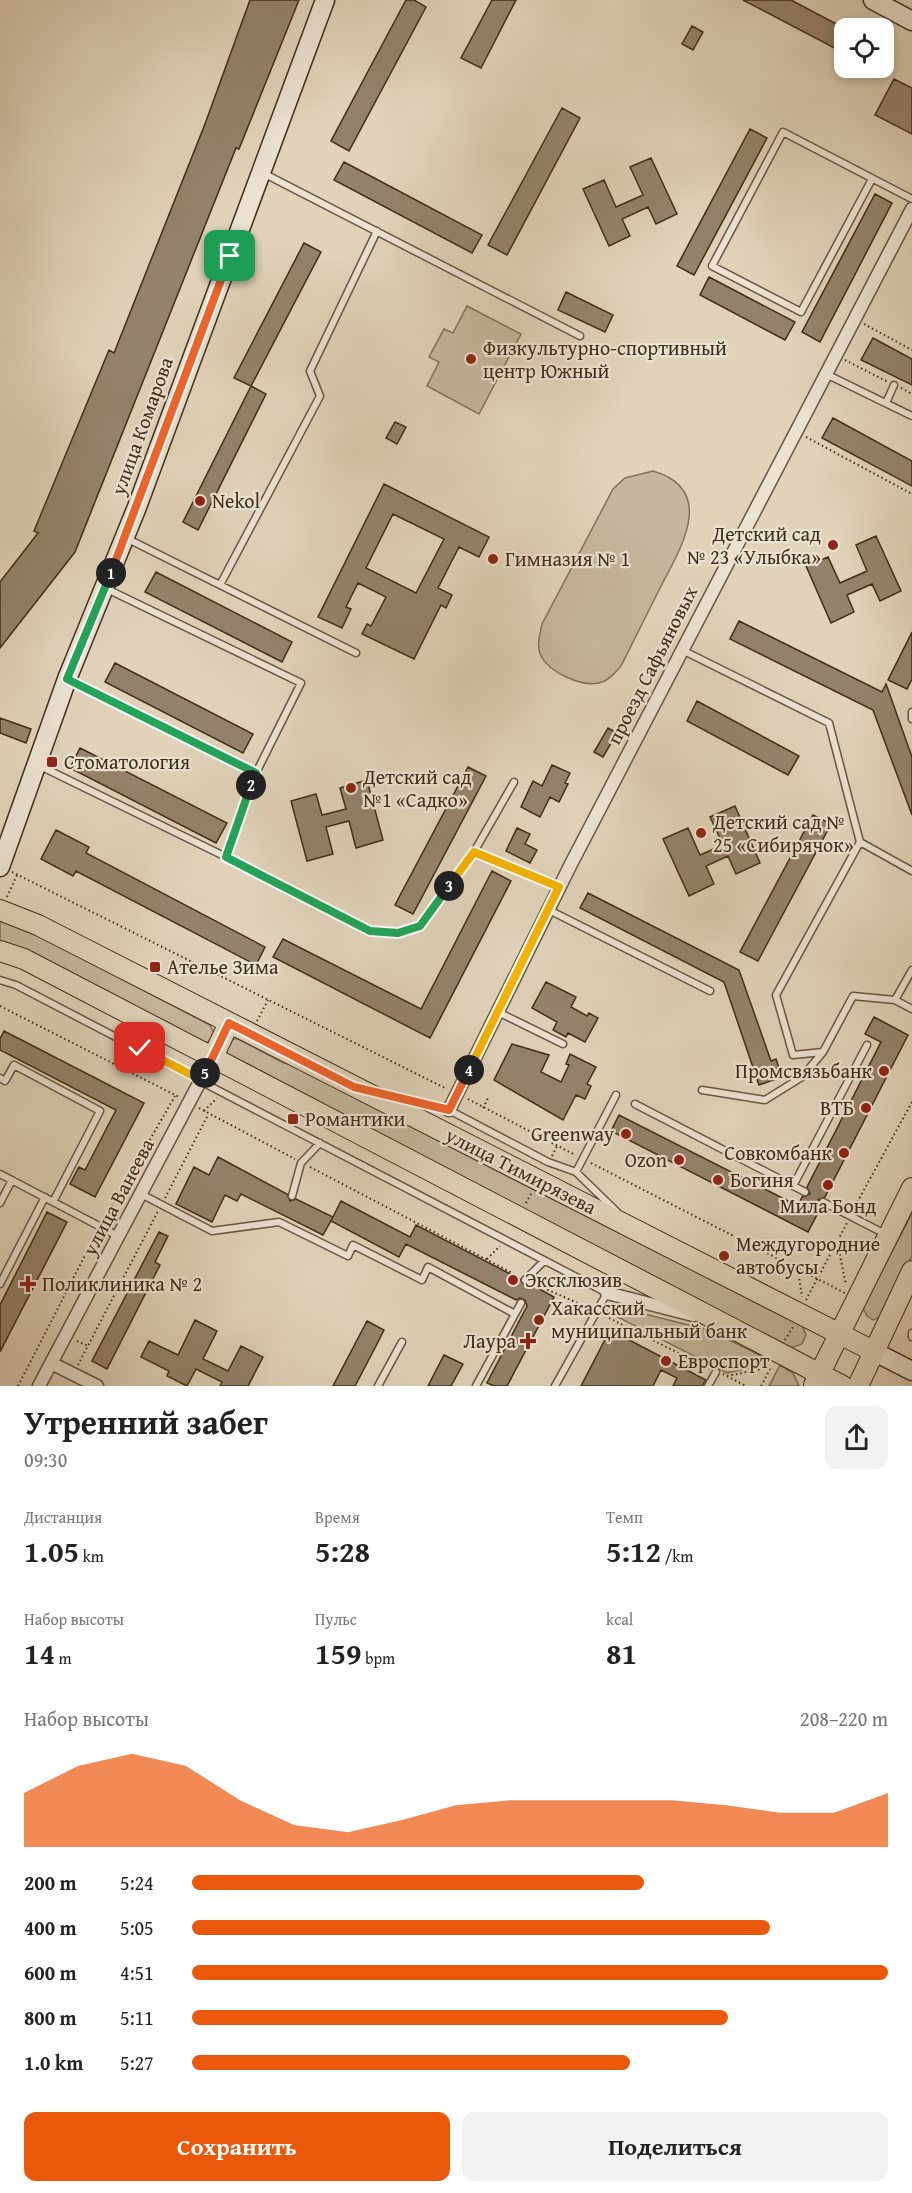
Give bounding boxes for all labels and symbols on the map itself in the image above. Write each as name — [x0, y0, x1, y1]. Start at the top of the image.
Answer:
pin — [204, 230, 255, 281]
place label: Физкультурно-спортивный центр Южный — [483, 333, 727, 385]
street label: улица Комарова — [103, 352, 180, 500]
marker: Физкультурно-спортивный центр Южный — [464, 352, 478, 366]
place label: Nekol — [212, 486, 260, 515]
marker: Nekol — [193, 494, 207, 508]
place label: Детский сад № 23 «Улыбка» — [687, 519, 821, 571]
marker: Детский сад № 23 «Улыбка» — [826, 538, 840, 552]
place label: Гимназия № 1 — [505, 544, 630, 573]
marker: Гимназия № 1 — [486, 552, 500, 566]
pin: 1 — [96, 558, 126, 588]
street label: проезд Сафьяновых — [599, 580, 705, 749]
place label: Стоматология — [64, 747, 190, 776]
marker: Стоматология — [45, 755, 59, 769]
place label: Детский сад №1 «Cадко» — [362, 762, 472, 814]
pin: 2 — [236, 770, 266, 800]
marker: Детский сад №1 «Cадко» — [344, 781, 358, 795]
place label: Детский сад № 25 «Сибирячок» — [712, 807, 854, 859]
marker: Детский сад № 25 «Сибирячок» — [694, 826, 708, 840]
pin: 3 — [434, 871, 464, 901]
place label: Ателье Зима — [167, 952, 279, 981]
marker: Ателье Зима — [148, 960, 162, 974]
pin — [114, 1022, 165, 1073]
pin: 4 — [454, 1055, 484, 1085]
place label: Промсвязьбанк — [735, 1056, 873, 1085]
pin: 5 — [190, 1058, 220, 1088]
marker: Промсвязьбанк — [877, 1064, 891, 1078]
place label: ВТБ — [820, 1093, 854, 1122]
marker: ВТБ — [859, 1101, 873, 1115]
place label: Романтики — [305, 1104, 405, 1133]
marker: Романтики — [286, 1112, 300, 1126]
place label: Greenway — [531, 1119, 614, 1148]
street label: улица Тимирязева — [440, 1120, 602, 1221]
marker: Greenway — [619, 1127, 633, 1141]
street label: улица Ванеева — [74, 1133, 161, 1261]
place label: Совкомбанк — [724, 1138, 833, 1167]
place label: Ozon — [625, 1145, 667, 1174]
marker: Совкомбанк — [837, 1146, 851, 1160]
marker: Ozon — [672, 1153, 686, 1167]
place label: Богиня — [730, 1165, 794, 1194]
marker: Богиня — [711, 1173, 725, 1187]
marker: Мила Бонд — [821, 1178, 835, 1192]
place label: Мила Бонд — [780, 1191, 876, 1220]
place label: Междугородние автобусы — [736, 1229, 880, 1281]
marker: Междугородние автобусы — [717, 1249, 731, 1263]
place label: Эксклюзив — [525, 1265, 622, 1294]
place label: Поликлиника № 2 — [42, 1269, 202, 1298]
marker: Эксклюзив — [506, 1273, 520, 1287]
marker: Поликлиника № 2 — [19, 1275, 37, 1293]
place label: Хакасский муниципальный банк — [551, 1293, 748, 1345]
marker: Хакасский муниципальный банк — [532, 1313, 546, 1327]
place label: Лаура — [463, 1326, 516, 1355]
marker: Лаура — [521, 1334, 535, 1348]
place label: Евроспорт — [678, 1346, 770, 1375]
marker: Евроспорт — [659, 1354, 673, 1368]

